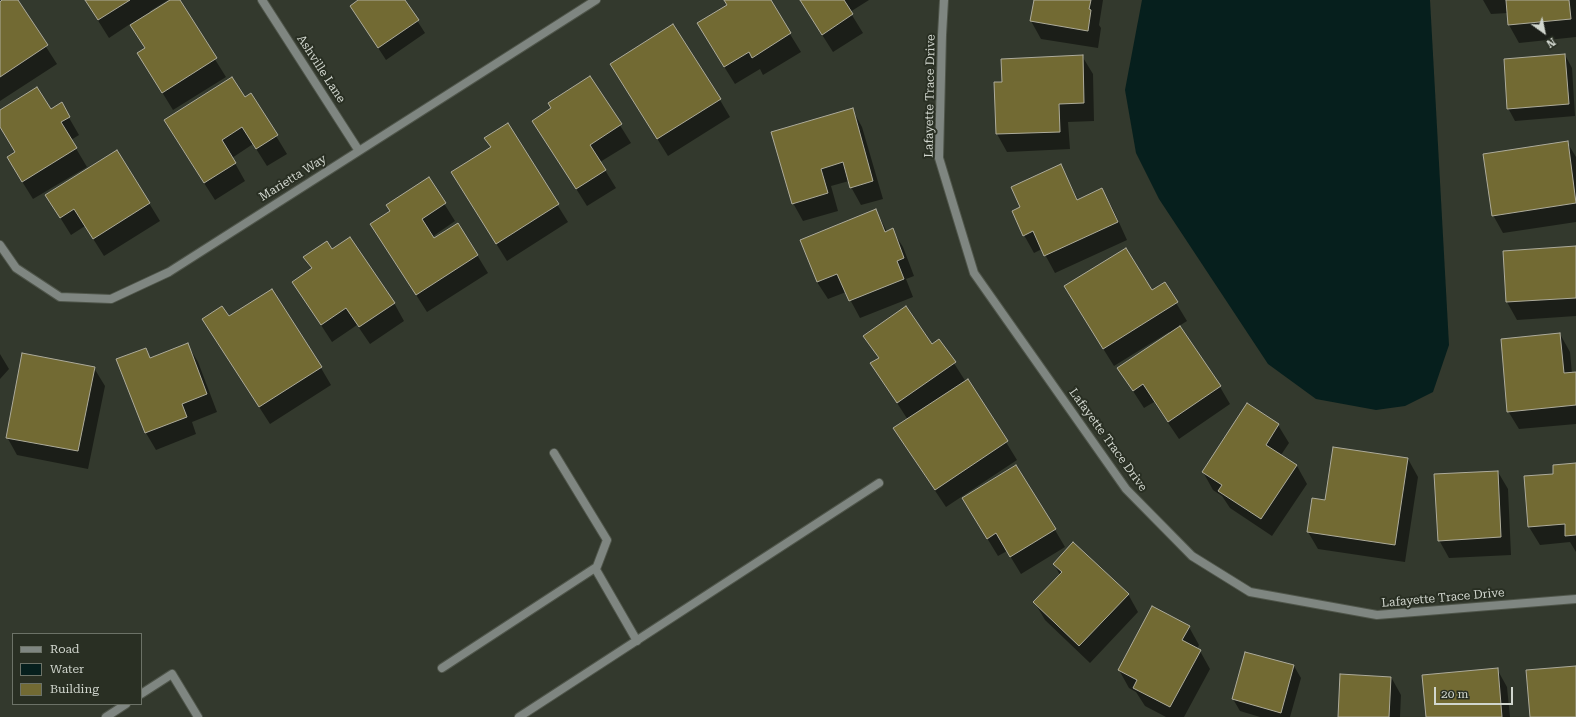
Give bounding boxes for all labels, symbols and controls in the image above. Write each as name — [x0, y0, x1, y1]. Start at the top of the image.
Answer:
north arrow — [1524, 12, 1564, 52]
street label: Ashville Lane — [294, 32, 348, 106]
street label: Lafayette Trace Drive — [922, 34, 938, 158]
text: N — [1544, 35, 1558, 50]
street label: Marietta Way — [257, 152, 329, 204]
street label: Lafayette Trace Drive — [1066, 386, 1150, 494]
street label: Lafayette Trace Drive — [1381, 585, 1505, 611]
legend — [12, 633, 142, 705]
text: Road — [50, 642, 79, 656]
text: Water — [50, 662, 84, 676]
scale bar — [1436, 679, 1515, 705]
text: Building — [50, 682, 99, 696]
text: 20 m — [1441, 687, 1468, 701]

